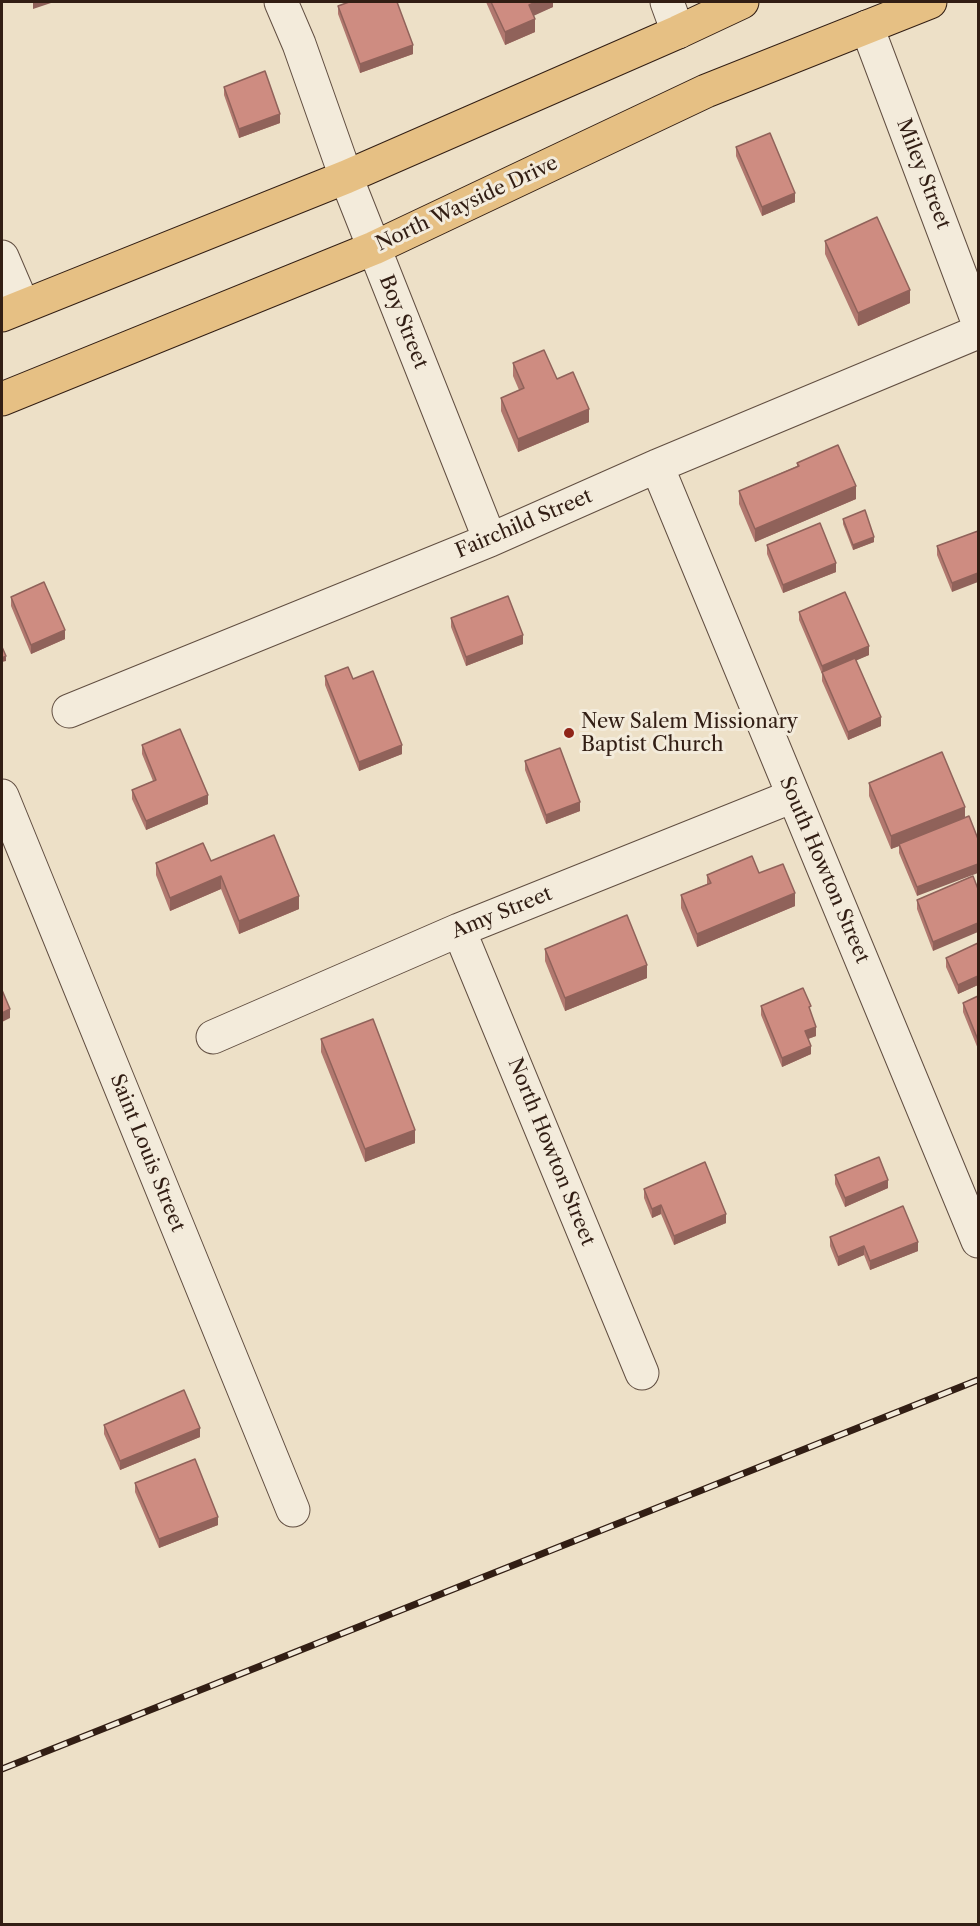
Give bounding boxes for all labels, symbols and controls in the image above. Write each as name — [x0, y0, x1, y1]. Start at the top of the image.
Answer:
street label: Miley Street — [891, 115, 955, 233]
street label: North Wayside Drive — [372, 151, 562, 257]
street label: Boy Street — [373, 272, 433, 372]
street label: Fairchild Street — [452, 484, 596, 564]
place label: New Salem Missionary Baptist Church — [581, 710, 798, 757]
marker: New Salem Missionary Baptist Church — [562, 726, 576, 740]
street label: South Howton Street — [774, 773, 874, 967]
street label: Amy Street — [448, 882, 556, 944]
street label: North Howton Street — [502, 1055, 600, 1249]
street label: Saint Louis Street — [104, 1071, 190, 1235]

